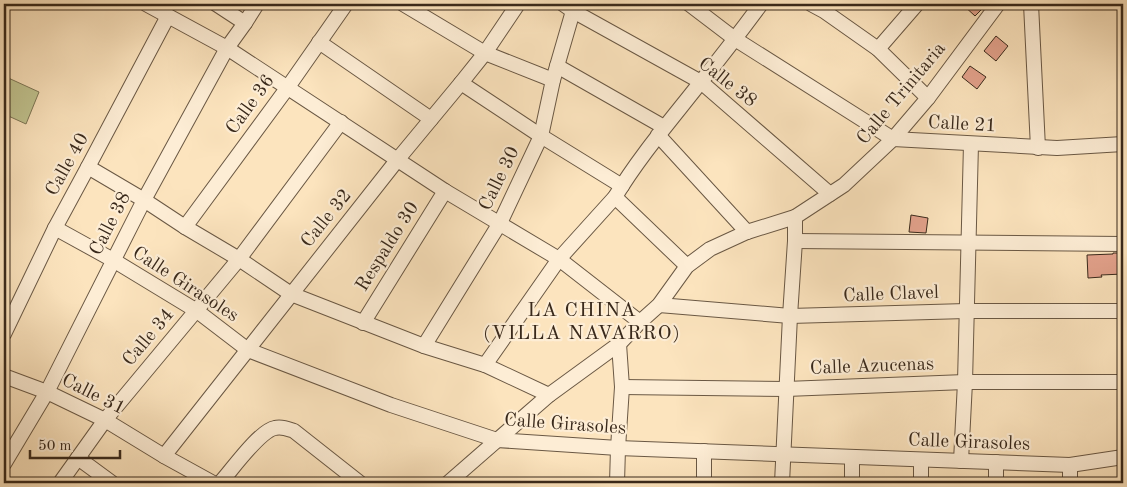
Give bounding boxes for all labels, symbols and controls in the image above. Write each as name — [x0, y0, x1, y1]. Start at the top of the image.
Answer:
street label: Calle Trinitaria — [854, 39, 950, 149]
street label: Calle 38 — [694, 54, 760, 112]
street label: Calle 36 — [223, 72, 279, 138]
street label: Calle 21 — [927, 114, 997, 136]
street label: Calle 40 — [43, 130, 93, 200]
street label: Calle 30 — [476, 144, 524, 214]
street label: Calle 32 — [298, 186, 356, 252]
street label: Calle 38 — [87, 189, 135, 259]
street label: Respaldo 30 — [353, 199, 423, 295]
street label: Calle Girasoles — [129, 244, 241, 326]
street label: Calle Clavel — [843, 284, 939, 306]
district label: LA CHINA (VILLA NAVARRO) — [483, 301, 681, 344]
street label: Calle 34 — [120, 306, 178, 370]
street label: Calle Azucenas — [810, 355, 934, 379]
street label: Calle 31 — [58, 371, 128, 419]
street label: Calle Girasoles — [503, 411, 627, 439]
scale bar — [30, 427, 120, 459]
street label: Calle Girasoles — [908, 431, 1030, 455]
text: 50 m — [38, 439, 72, 454]

